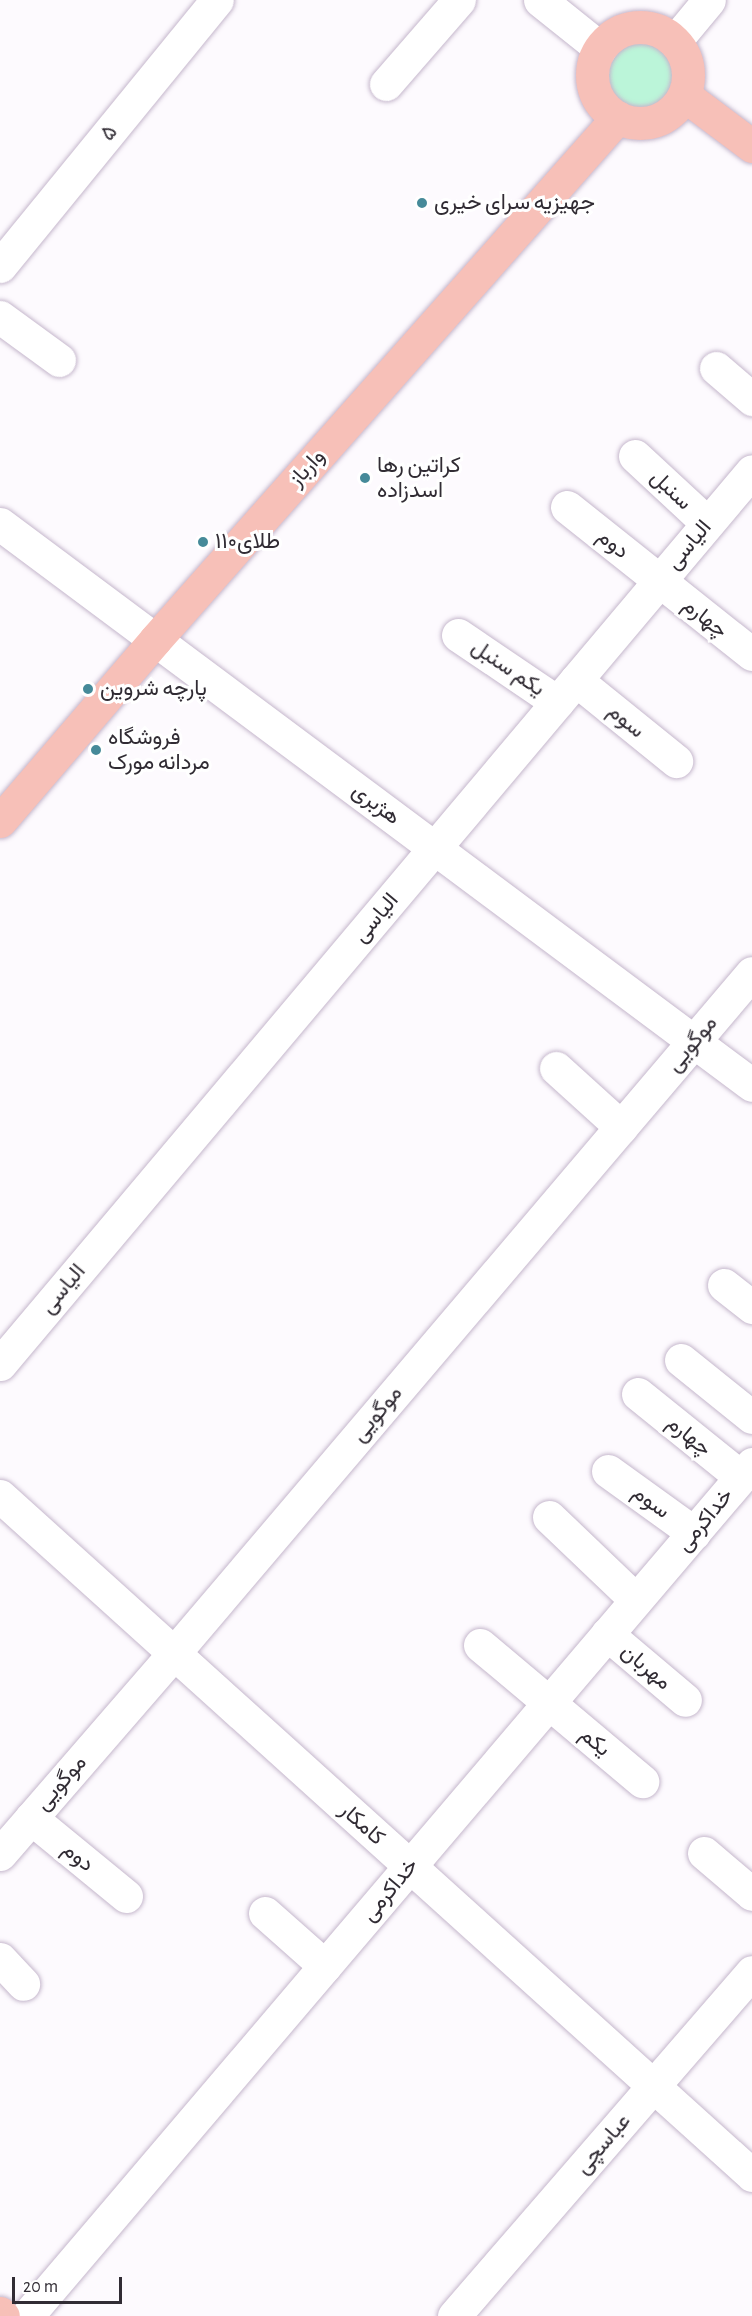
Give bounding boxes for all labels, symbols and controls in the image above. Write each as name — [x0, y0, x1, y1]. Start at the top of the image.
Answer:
street label: ۵ — [95, 120, 123, 146]
place label: جهیزیه سرای خیری — [434, 190, 595, 216]
marker: جهیزیه سرای خیری — [415, 196, 429, 210]
street label: وارباز — [283, 444, 331, 492]
place label: کراتین رها اسدزاده — [377, 452, 461, 504]
street label: سنبل — [645, 464, 697, 516]
marker: کراتین رها اسدزاده — [358, 471, 372, 485]
street label: الیاسی — [661, 515, 717, 575]
street label: دوم — [592, 523, 634, 565]
place label: طلای۱۱۰ — [215, 529, 280, 555]
marker: طلای۱۱۰ — [196, 535, 210, 549]
street label: چهارم — [677, 592, 733, 644]
street label: یکم سنبل — [466, 634, 550, 702]
place label: پارچه شروین — [100, 676, 207, 702]
marker: پارچه شروین — [81, 682, 95, 696]
street label: سوم — [602, 698, 650, 744]
place label: فروشگاه مردانه مورک — [108, 724, 210, 776]
marker: فروشگاه مردانه مورک — [89, 743, 103, 757]
street label: هژبری — [347, 777, 405, 831]
street label: الیاسی — [348, 888, 404, 948]
street label: موگویی — [661, 1011, 723, 1077]
street label: الیاسی — [35, 1259, 91, 1319]
street label: موگویی — [346, 1381, 408, 1447]
street label: چهارم — [661, 1410, 717, 1462]
street label: سوم — [627, 1480, 675, 1524]
street label: خداکرمی — [671, 1483, 739, 1557]
street label: مهربان — [615, 1638, 677, 1696]
street label: یکم — [574, 1722, 616, 1762]
street label: موگویی — [30, 1750, 92, 1816]
street label: کامکار — [334, 1797, 390, 1851]
street label: دوم — [57, 1836, 99, 1878]
street label: خداکرمی — [356, 1853, 424, 1927]
street label: عباسچی — [570, 2108, 636, 2180]
scale bar — [15, 2265, 124, 2303]
text: 20 m — [23, 2278, 58, 2296]

